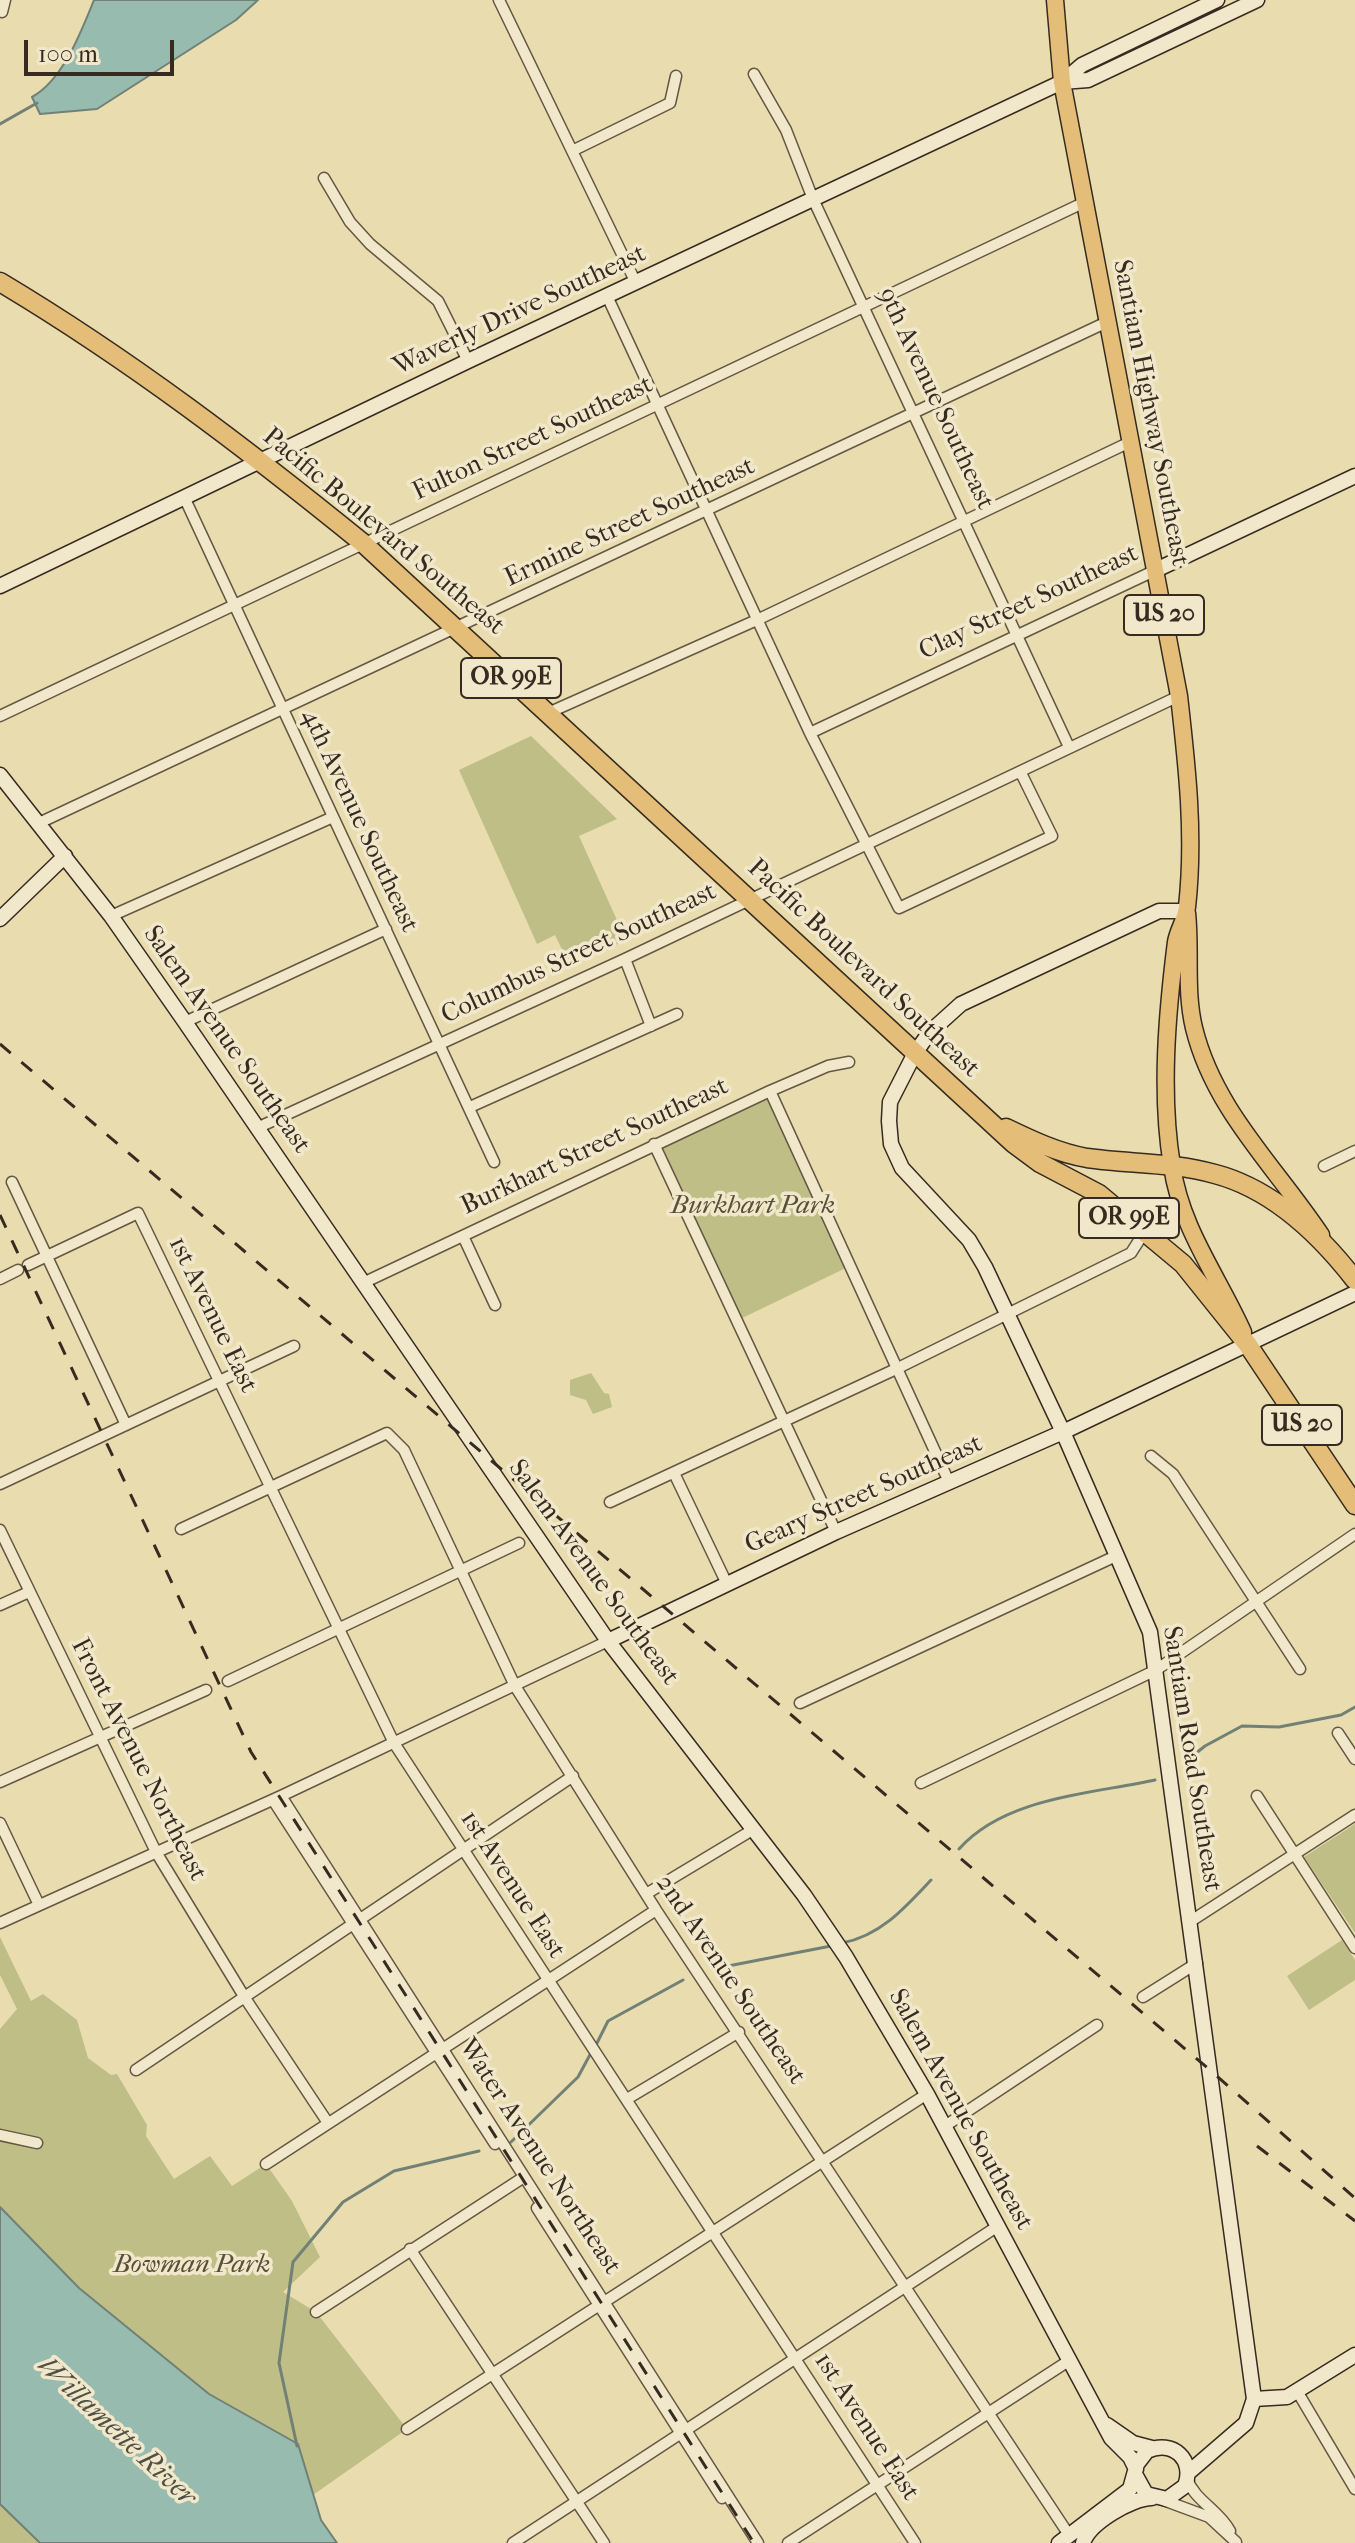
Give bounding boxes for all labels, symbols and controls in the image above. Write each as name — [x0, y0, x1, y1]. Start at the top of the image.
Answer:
scale bar — [28, 24, 178, 74]
text: 100 m — [38, 40, 98, 68]
street label: Waverly Drive Southeast — [389, 239, 651, 383]
street label: Santiam Highway Southeast — [1105, 257, 1195, 569]
street label: 9th Avenue Southeast — [870, 283, 1000, 515]
street label: Fulton Street Southeast — [408, 370, 658, 508]
street label: Pacific Boulevard Southeast — [256, 422, 510, 642]
street label: Ermine Street Southeast — [500, 451, 760, 595]
street label: Clay Street Southeast — [914, 538, 1144, 668]
road number: US 20 — [1124, 595, 1204, 635]
road number: OR 99E — [461, 658, 561, 698]
street label: 4th Avenue Southeast — [294, 704, 424, 938]
street label: Pacific Boulevard Southeast — [740, 853, 986, 1085]
street label: Columbus Street Southeast — [437, 877, 721, 1031]
street label: Salem Avenue Southeast — [136, 920, 316, 1160]
street label: Burkhart Street Southeast — [456, 1071, 734, 1223]
park label: Burkhart Park — [671, 1191, 835, 1223]
road number: OR 99E — [1079, 1198, 1179, 1238]
street label: 1st Avenue East — [161, 1232, 263, 1398]
road number: US 20 — [1262, 1405, 1342, 1445]
street label: Geary Street Southeast — [741, 1429, 987, 1561]
street label: Salem Avenue Southeast — [501, 1454, 685, 1692]
street label: Santiam Road Southeast — [1155, 1624, 1227, 1894]
street label: Front Avenue Northeast — [63, 1633, 213, 1887]
street label: 1st Avenue East — [453, 1805, 571, 1965]
street label: 2nd Avenue Southeast — [648, 1869, 812, 2091]
street label: Salem Avenue Southeast — [881, 1984, 1039, 2236]
street label: Water Avenue Northeast — [451, 2033, 627, 2281]
park label: Bowman Park — [114, 2250, 270, 2282]
street label: 1st Avenue East — [807, 2347, 925, 2507]
water label: Willamette River — [30, 2350, 202, 2514]

